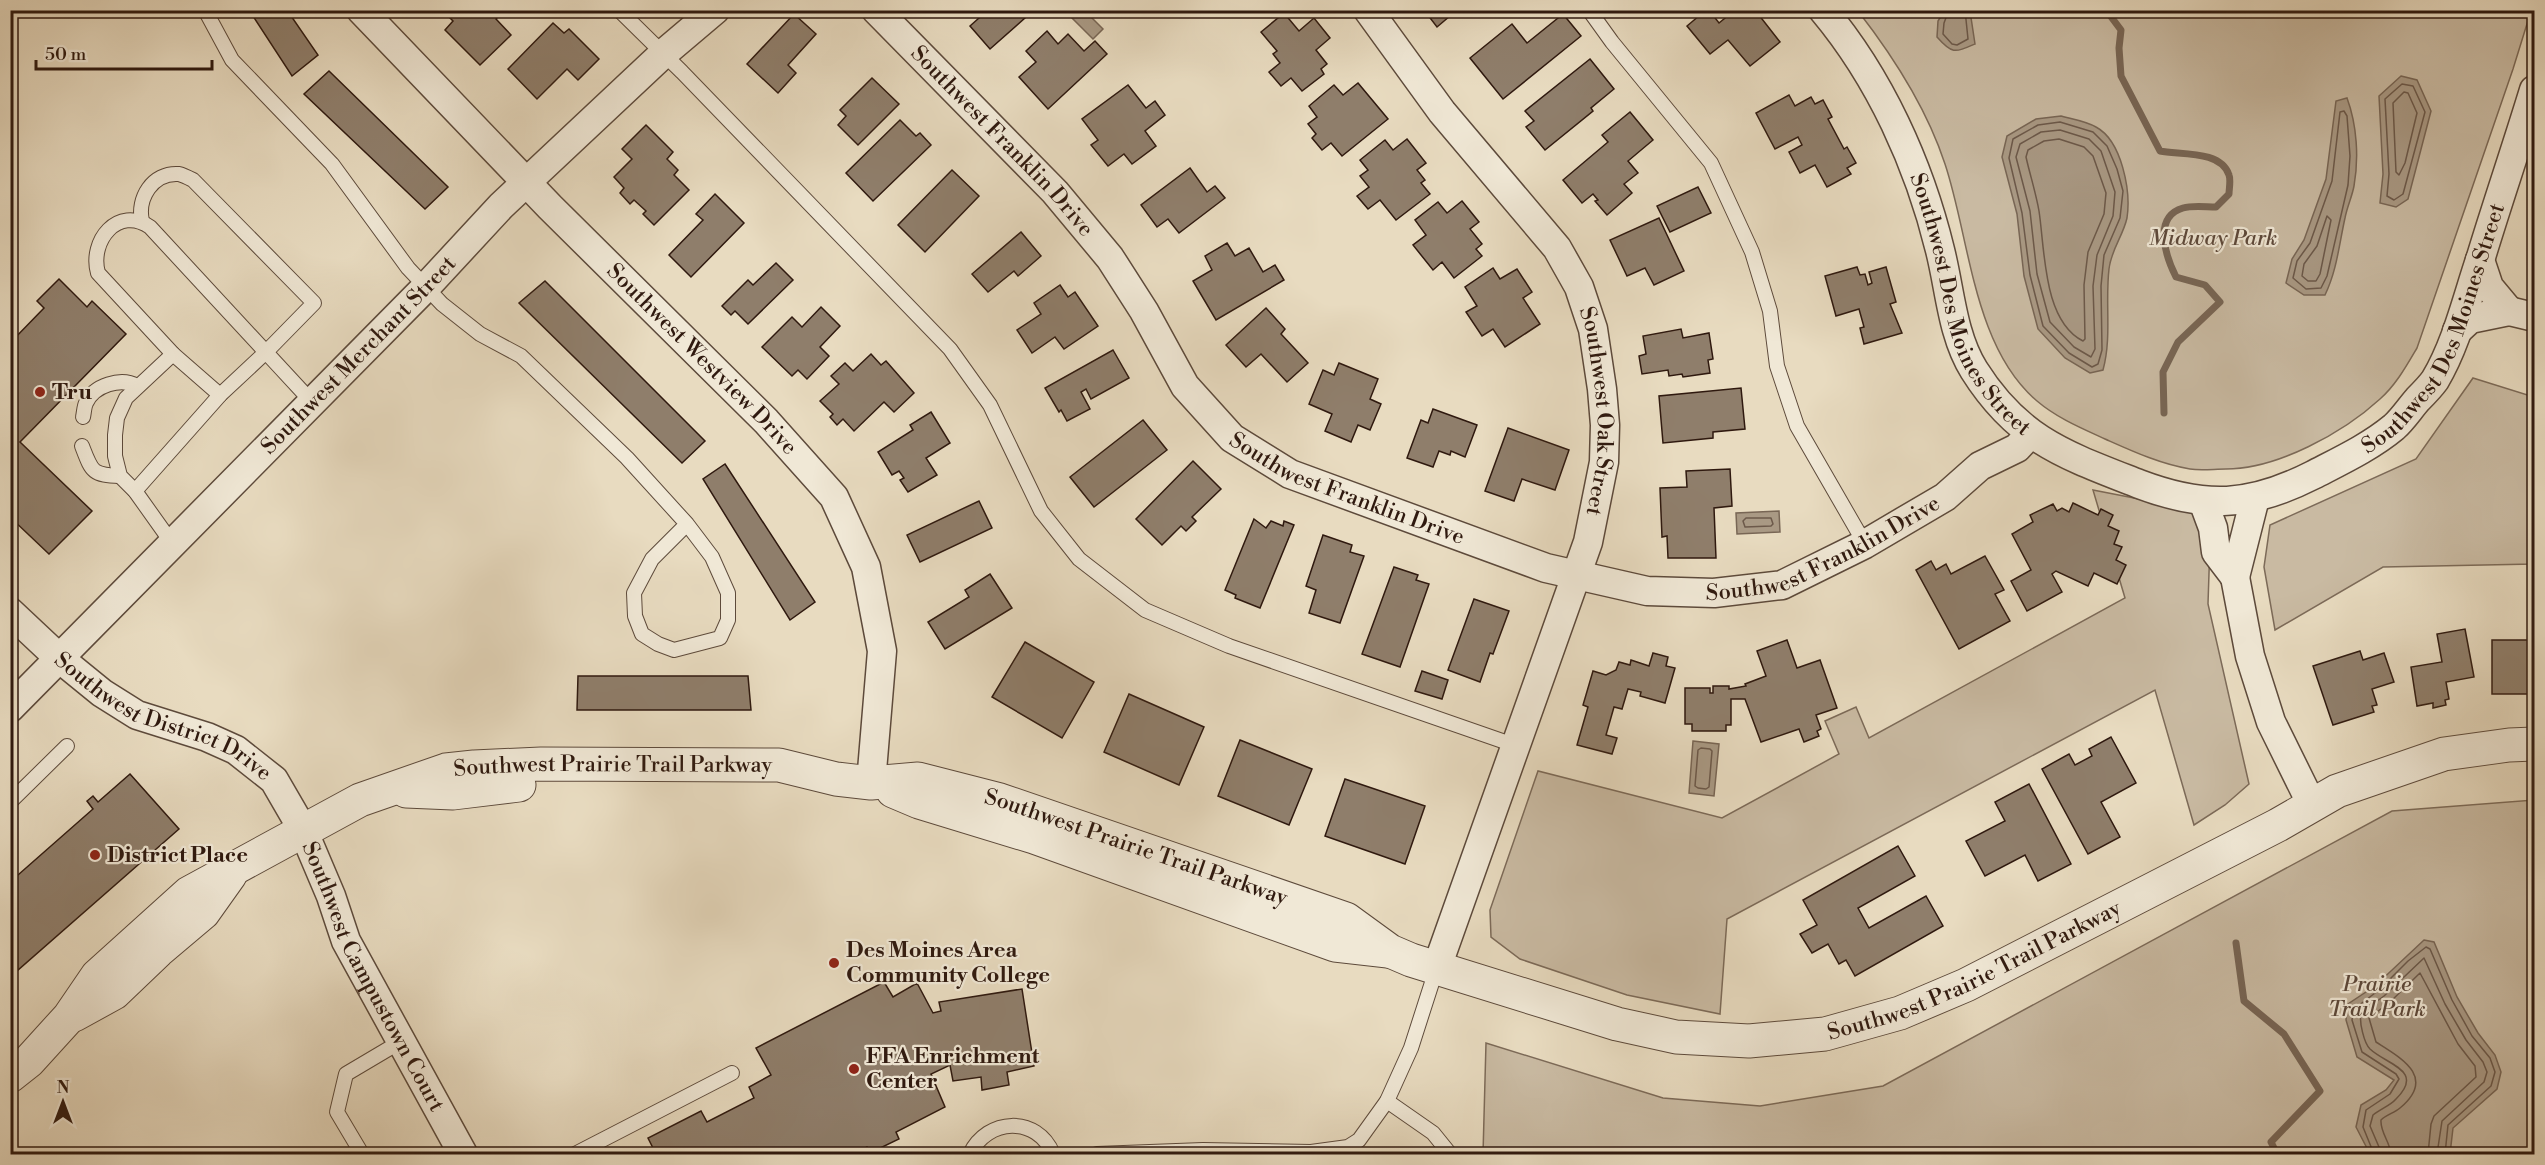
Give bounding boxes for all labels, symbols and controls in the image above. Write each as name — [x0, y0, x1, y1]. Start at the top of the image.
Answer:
scale bar — [36, 33, 212, 71]
street label: Southwest Franklin Drive — [905, 40, 1100, 242]
text: 50 m — [45, 43, 87, 66]
street label: Southwest Des Moines Street — [1904, 169, 2037, 441]
street label: Southwest Des Moines Street — [2356, 200, 2511, 460]
park label: Midway Park — [2149, 225, 2277, 252]
street label: Southwest Merchant Street — [255, 250, 462, 460]
street label: Southwest Westview Drive — [601, 257, 803, 460]
street label: Southwest Oak Street — [1573, 303, 1619, 518]
place label: Tru — [52, 379, 93, 406]
marker: Tru — [33, 385, 47, 399]
street label: Southwest Franklin Drive — [1224, 426, 1468, 550]
street label: Southwest Franklin Drive — [1705, 490, 1945, 607]
street label: Southwest District Drive — [49, 646, 277, 786]
street label: Southwest Prairie Trail Parkway — [452, 750, 773, 783]
street label: Southwest Prairie Trail Parkway — [982, 783, 1292, 912]
street label: Southwest Campustown Court — [296, 837, 451, 1116]
place label: District Place — [107, 842, 248, 869]
marker: District Place — [88, 848, 102, 862]
street label: Southwest Prairie Trail Parkway — [1824, 894, 2126, 1046]
place label: Des Moines Area Community College — [846, 937, 1050, 989]
marker: Des Moines Area Community College — [827, 956, 841, 970]
park label: Prairie Trail Park — [2328, 971, 2426, 1023]
place label: FFA Enrichment Center — [866, 1043, 1039, 1095]
marker: FFA Enrichment Center — [847, 1062, 861, 1076]
north arrow — [33, 1072, 93, 1132]
text: N — [57, 1078, 70, 1098]

